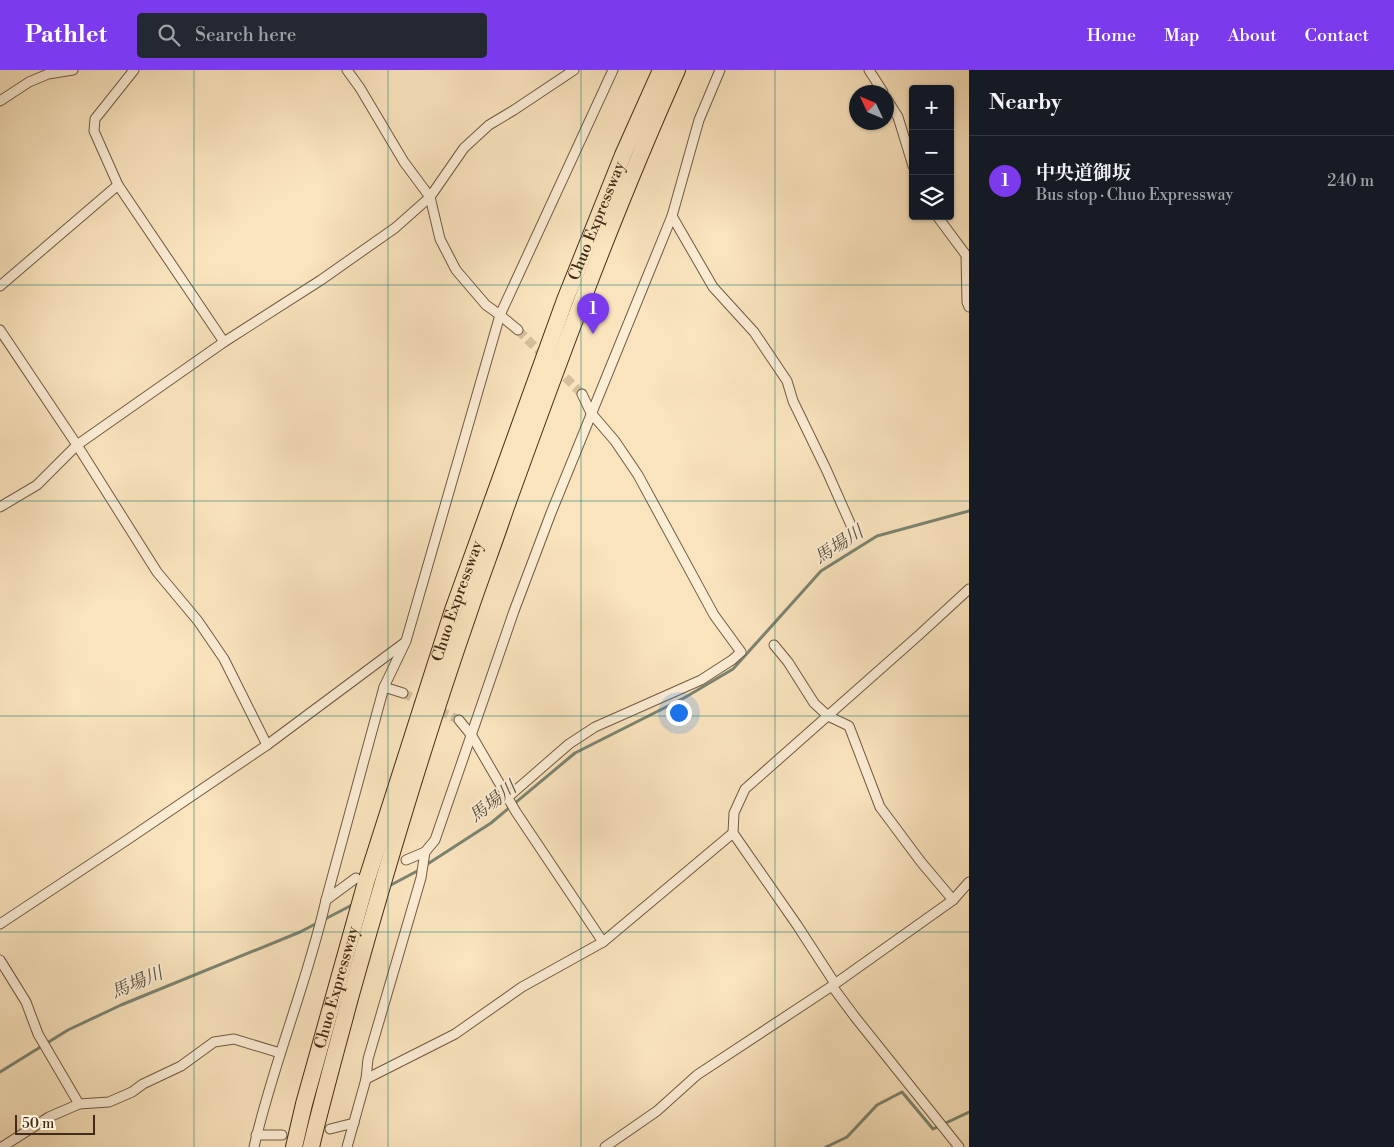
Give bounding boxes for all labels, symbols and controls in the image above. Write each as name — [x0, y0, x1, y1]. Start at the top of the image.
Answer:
search box — [137, 13, 487, 58]
text: Pathlet — [25, 20, 107, 50]
icon: search — [155, 21, 183, 49]
text: Search here — [195, 23, 296, 47]
text: Home — [1087, 24, 1136, 47]
text: Map — [1164, 24, 1200, 47]
text: About — [1228, 24, 1277, 47]
text: Contact — [1305, 24, 1369, 47]
north arrow — [849, 85, 894, 130]
map controls — [909, 85, 954, 220]
button: + — [909, 85, 954, 130]
text: Nearby — [989, 90, 1062, 116]
button: − — [909, 130, 954, 175]
street label: Chuo Expressway — [564, 158, 629, 283]
text: 中央道御坂 — [1036, 161, 1131, 185]
text: 1 — [1001, 171, 1009, 191]
text: 240 m — [1327, 171, 1374, 191]
button: layers — [909, 175, 954, 220]
text: Bus stop · Chuo Expressway — [1036, 185, 1233, 205]
pin: 1 — [577, 293, 609, 334]
water label: 馬場川 — [810, 520, 870, 569]
street label: Chuo Expressway — [427, 538, 487, 664]
your location — [666, 700, 692, 726]
water label: 馬場川 — [465, 775, 523, 828]
street label: Chuo Expressway — [310, 924, 363, 1051]
water label: 馬場川 — [108, 961, 168, 1004]
scale bar — [15, 1112, 95, 1135]
text: 50 m — [22, 1115, 54, 1133]

